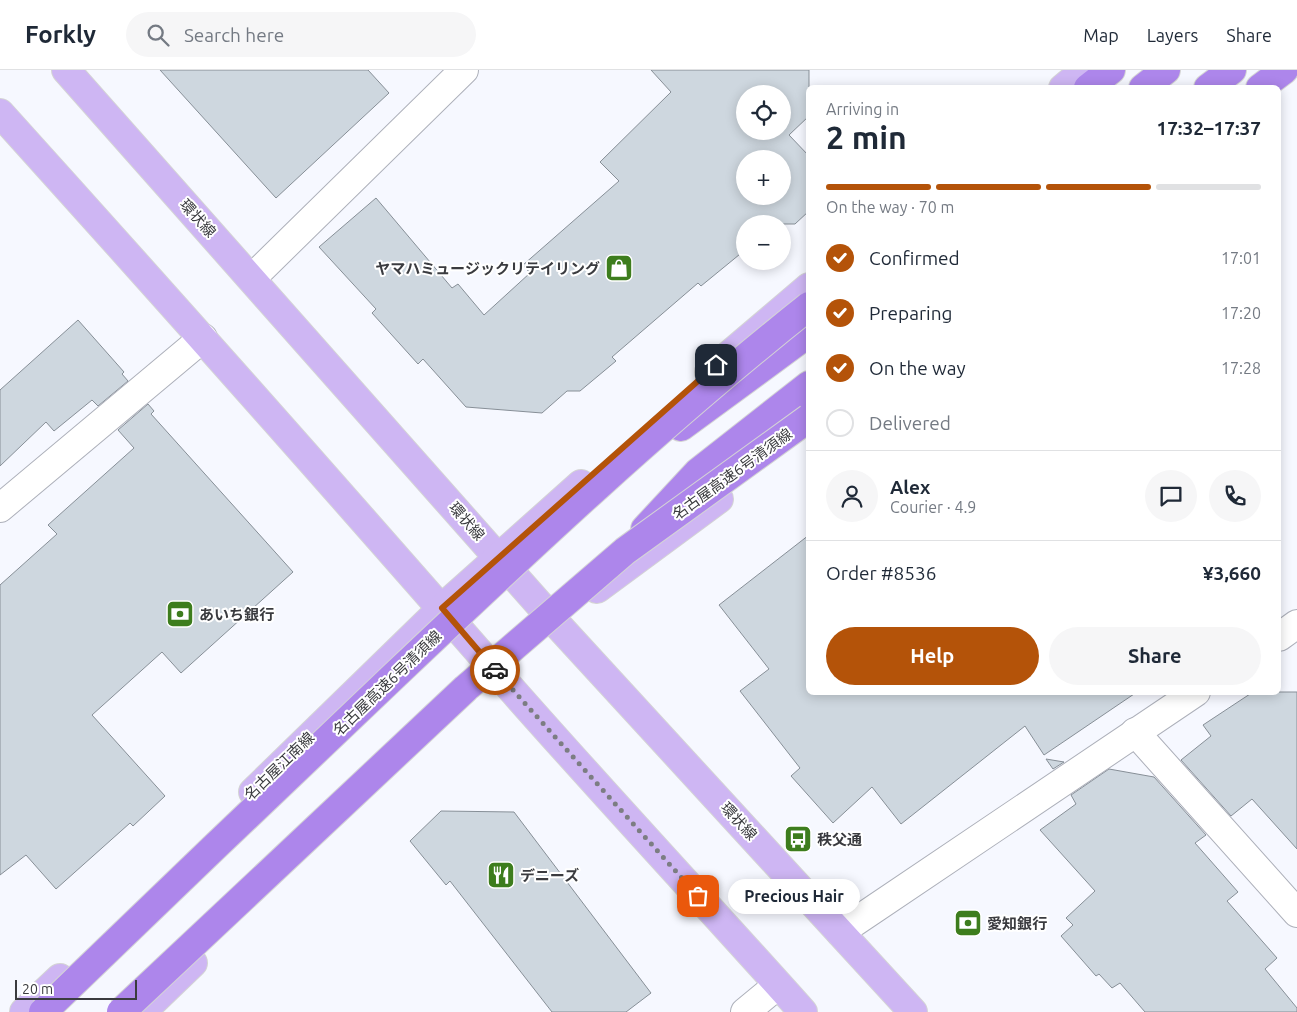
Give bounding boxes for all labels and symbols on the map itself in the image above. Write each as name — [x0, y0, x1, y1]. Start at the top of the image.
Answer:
street label: 環状線 — [177, 196, 219, 240]
shop icon: ヤマハミュージックリテイリング — [604, 253, 634, 283]
place label: ヤマハミュージックリテイリング — [375, 260, 600, 277]
pin — [695, 344, 737, 386]
street label: 名古屋高速6号清須線 — [669, 425, 795, 523]
street label: 環状線 — [446, 498, 488, 544]
bank icon: あいち銀行 — [165, 599, 195, 629]
place label: あいち銀行 — [199, 606, 274, 623]
street label: 名古屋高速6号清須線 — [329, 627, 445, 739]
courier — [470, 645, 520, 695]
street label: 名古屋江南線 — [241, 729, 317, 803]
street label: 環状線 — [717, 799, 761, 843]
bus stop icon: 秩父通 — [783, 824, 813, 854]
place label: 秩父通 — [817, 831, 862, 848]
restaurant icon: デニーズ — [486, 860, 516, 890]
place label: デニーズ — [520, 867, 579, 884]
pin — [677, 875, 719, 917]
callout: Precious Hair — [728, 878, 860, 914]
bank icon: 愛知銀行 — [953, 908, 983, 938]
place label: 愛知銀行 — [987, 915, 1047, 932]
scale bar — [15, 977, 138, 1000]

